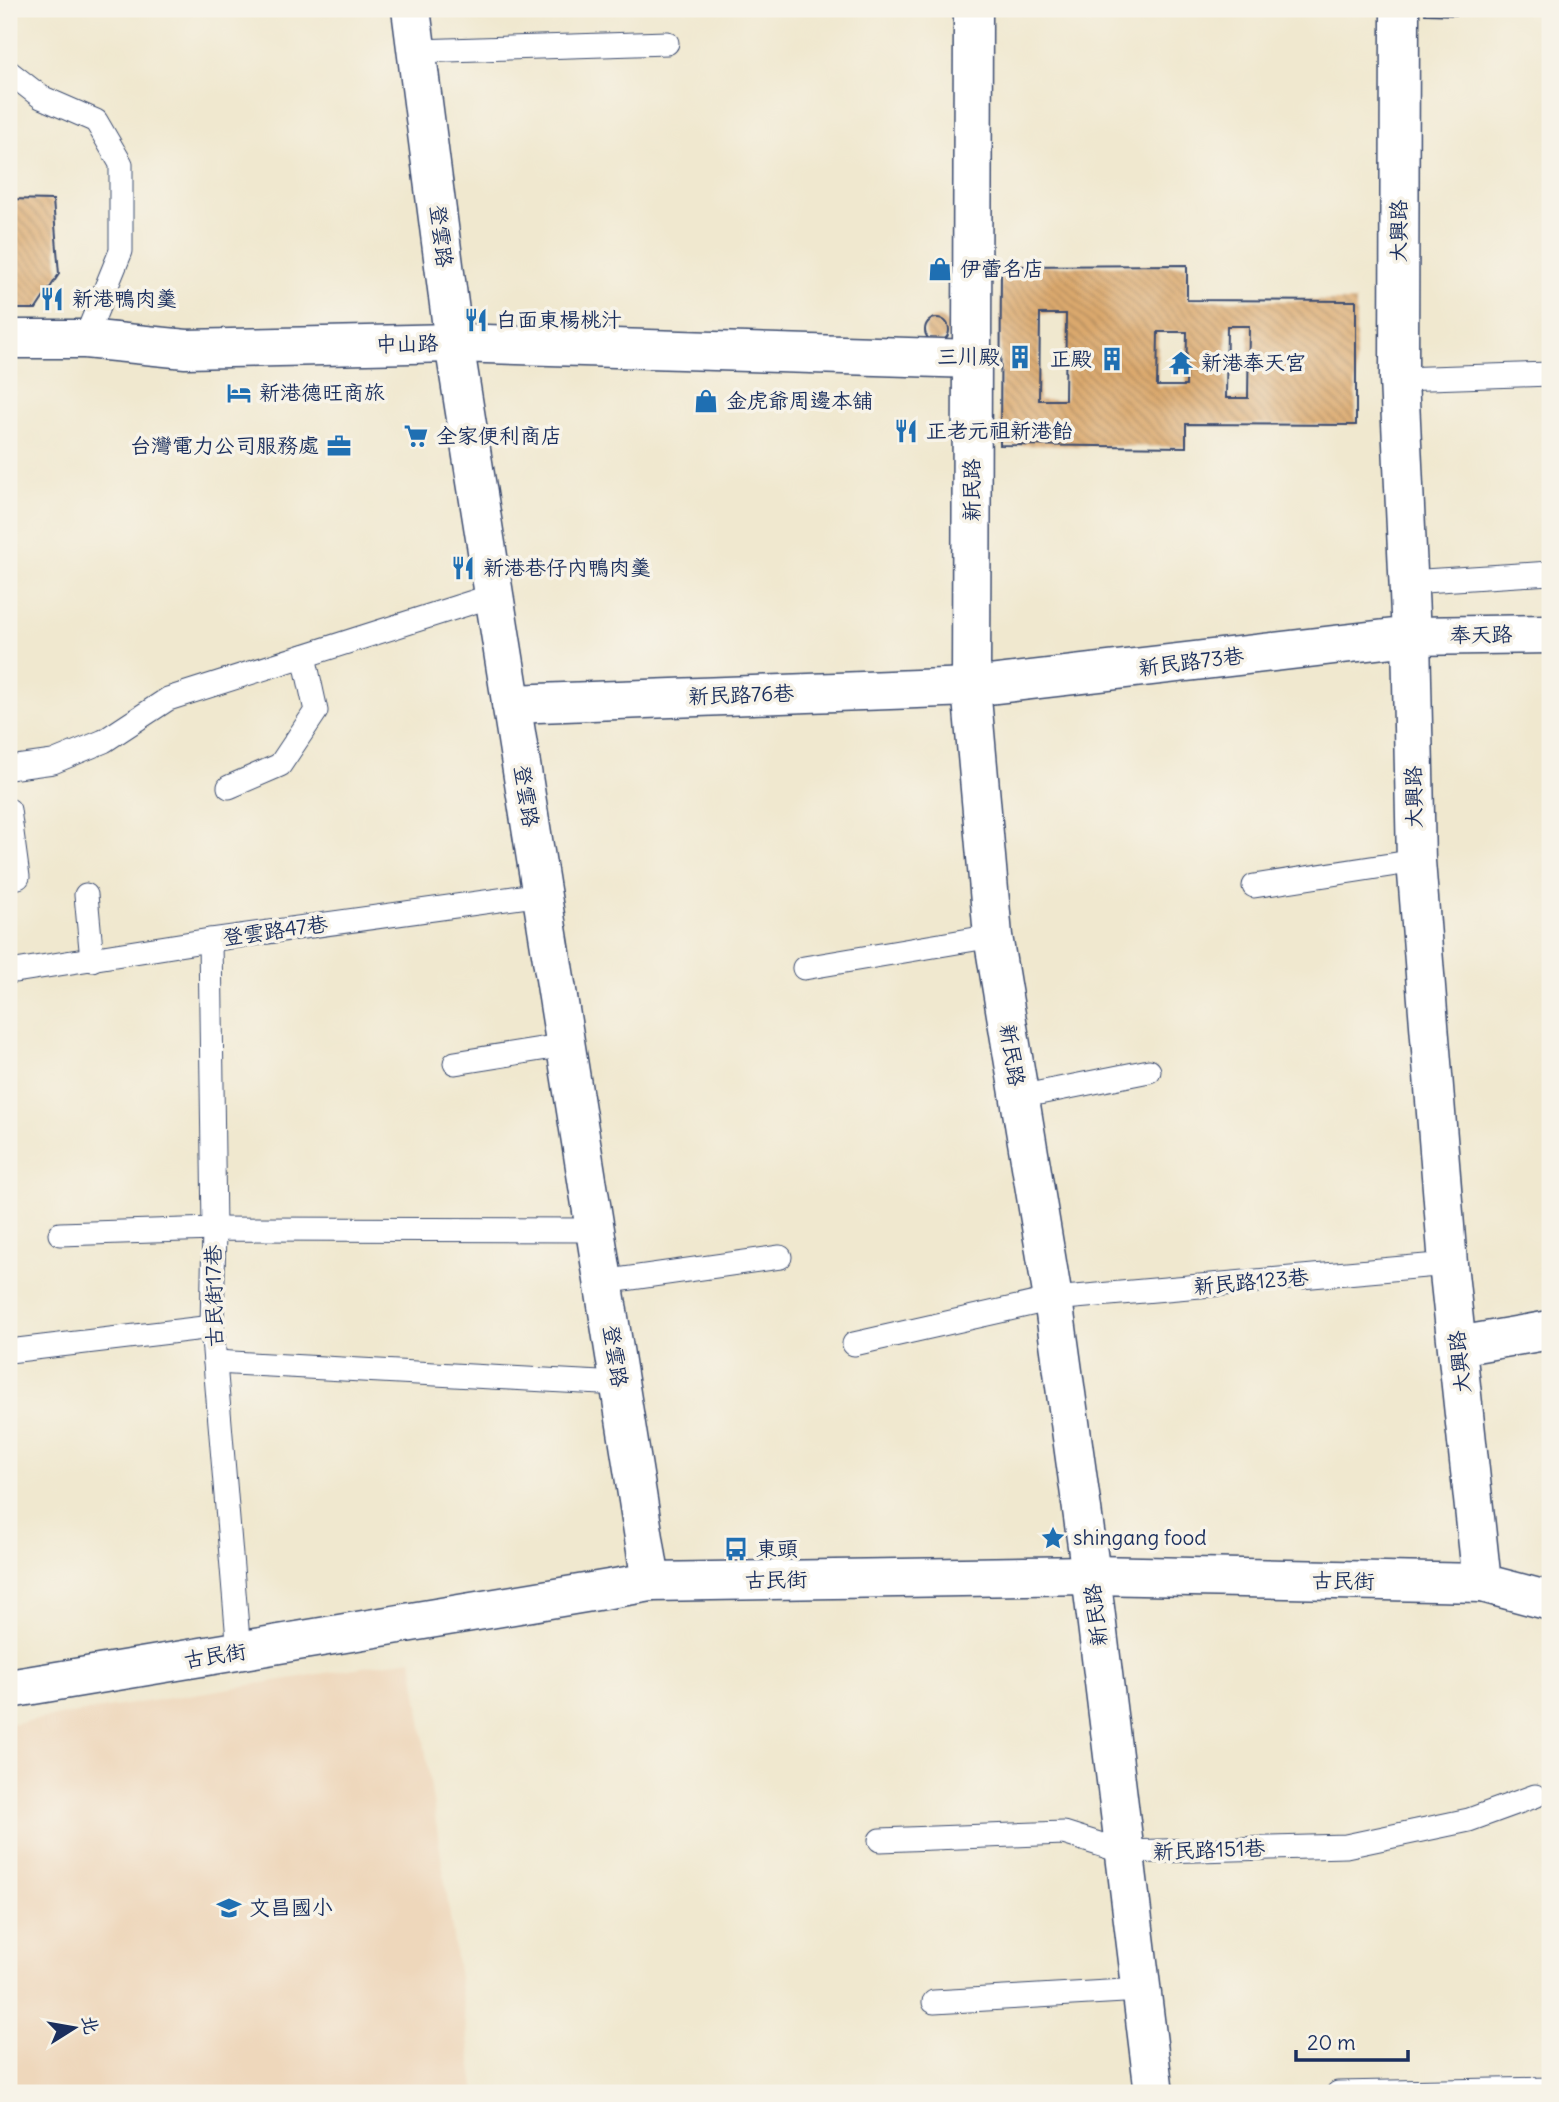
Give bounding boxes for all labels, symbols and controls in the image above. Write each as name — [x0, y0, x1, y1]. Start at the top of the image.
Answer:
street label: 大興路 — [1385, 200, 1412, 263]
street label: 登雲路 — [424, 203, 459, 269]
shop icon: 伊蕾名店 — [926, 255, 954, 283]
place label: 伊蕾名店 — [960, 255, 1044, 282]
restaurant icon: 新港鴨肉羹 — [38, 285, 66, 313]
place label: 新港鴨肉羹 — [72, 285, 177, 312]
restaurant icon: 白面東楊桃汁 — [462, 306, 490, 334]
place label: 白面東楊桃汁 — [496, 306, 622, 333]
street label: 中山路 — [375, 329, 439, 358]
place label: 三川殿 — [937, 343, 1000, 370]
building icon: 三川殿 — [1006, 343, 1034, 371]
place label: 正殿 — [1050, 345, 1092, 372]
building icon: 正殿 — [1098, 345, 1126, 373]
temple icon: 新港奉天宮 — [1167, 349, 1195, 377]
place label: 新港奉天宮 — [1201, 349, 1306, 376]
hotel icon: 新港德旺商旅 — [225, 379, 253, 407]
place label: 新港德旺商旅 — [259, 379, 385, 406]
shop icon: 金虎爺周邊本舖 — [692, 387, 720, 415]
place label: 金虎爺周邊本舖 — [726, 387, 873, 414]
restaurant icon: 正老元祖新港飴 — [892, 417, 920, 445]
place label: 正老元祖新港飴 — [926, 417, 1073, 444]
supermarket icon: 全家便利商店 — [402, 422, 430, 450]
place label: 全家便利商店 — [436, 422, 562, 449]
place label: 台灣電力公司服務處 — [130, 432, 319, 459]
office icon: 台灣電力公司服務處 — [325, 432, 353, 460]
street label: 新民路 — [958, 459, 985, 522]
restaurant icon: 新港巷仔內鴨肉羹 — [449, 554, 477, 582]
place label: 新港巷仔內鴨肉羹 — [483, 554, 651, 581]
street label: 奉天路 — [1449, 620, 1513, 649]
street label: 新民路73巷 — [1137, 642, 1245, 681]
street label: 新民路76巷 — [687, 679, 794, 710]
street label: 登雲路 — [508, 763, 545, 829]
street label: 大興路 — [1399, 765, 1428, 829]
street label: 登雲路47巷 — [220, 910, 329, 951]
street label: 新民路 — [994, 1022, 1031, 1088]
street label: 古民街17巷 — [199, 1244, 228, 1348]
street label: 新民路123巷 — [1192, 1263, 1310, 1300]
street label: 登雲路 — [597, 1323, 634, 1389]
street label: 大興路 — [1443, 1329, 1476, 1395]
place icon: shingang food — [1039, 1524, 1067, 1552]
place label: shingang food — [1073, 1524, 1207, 1551]
bus stop icon: 東頭 — [722, 1535, 750, 1563]
place label: 東頭 — [756, 1535, 798, 1562]
street label: 古民街 — [744, 1565, 808, 1594]
street label: 古民街 — [1311, 1566, 1375, 1595]
street label: 新民路 — [1078, 1582, 1113, 1648]
street label: 古民街 — [182, 1637, 248, 1674]
street label: 新民路151巷 — [1152, 1834, 1266, 1865]
school or university icon: 文昌國小 — [215, 1894, 243, 1922]
place label: 文昌國小 — [249, 1894, 333, 1921]
north arrow — [38, 1994, 108, 2064]
text: 北 — [77, 2013, 104, 2036]
scale bar — [1296, 2018, 1408, 2062]
text: 20 m — [1307, 2029, 1356, 2056]

